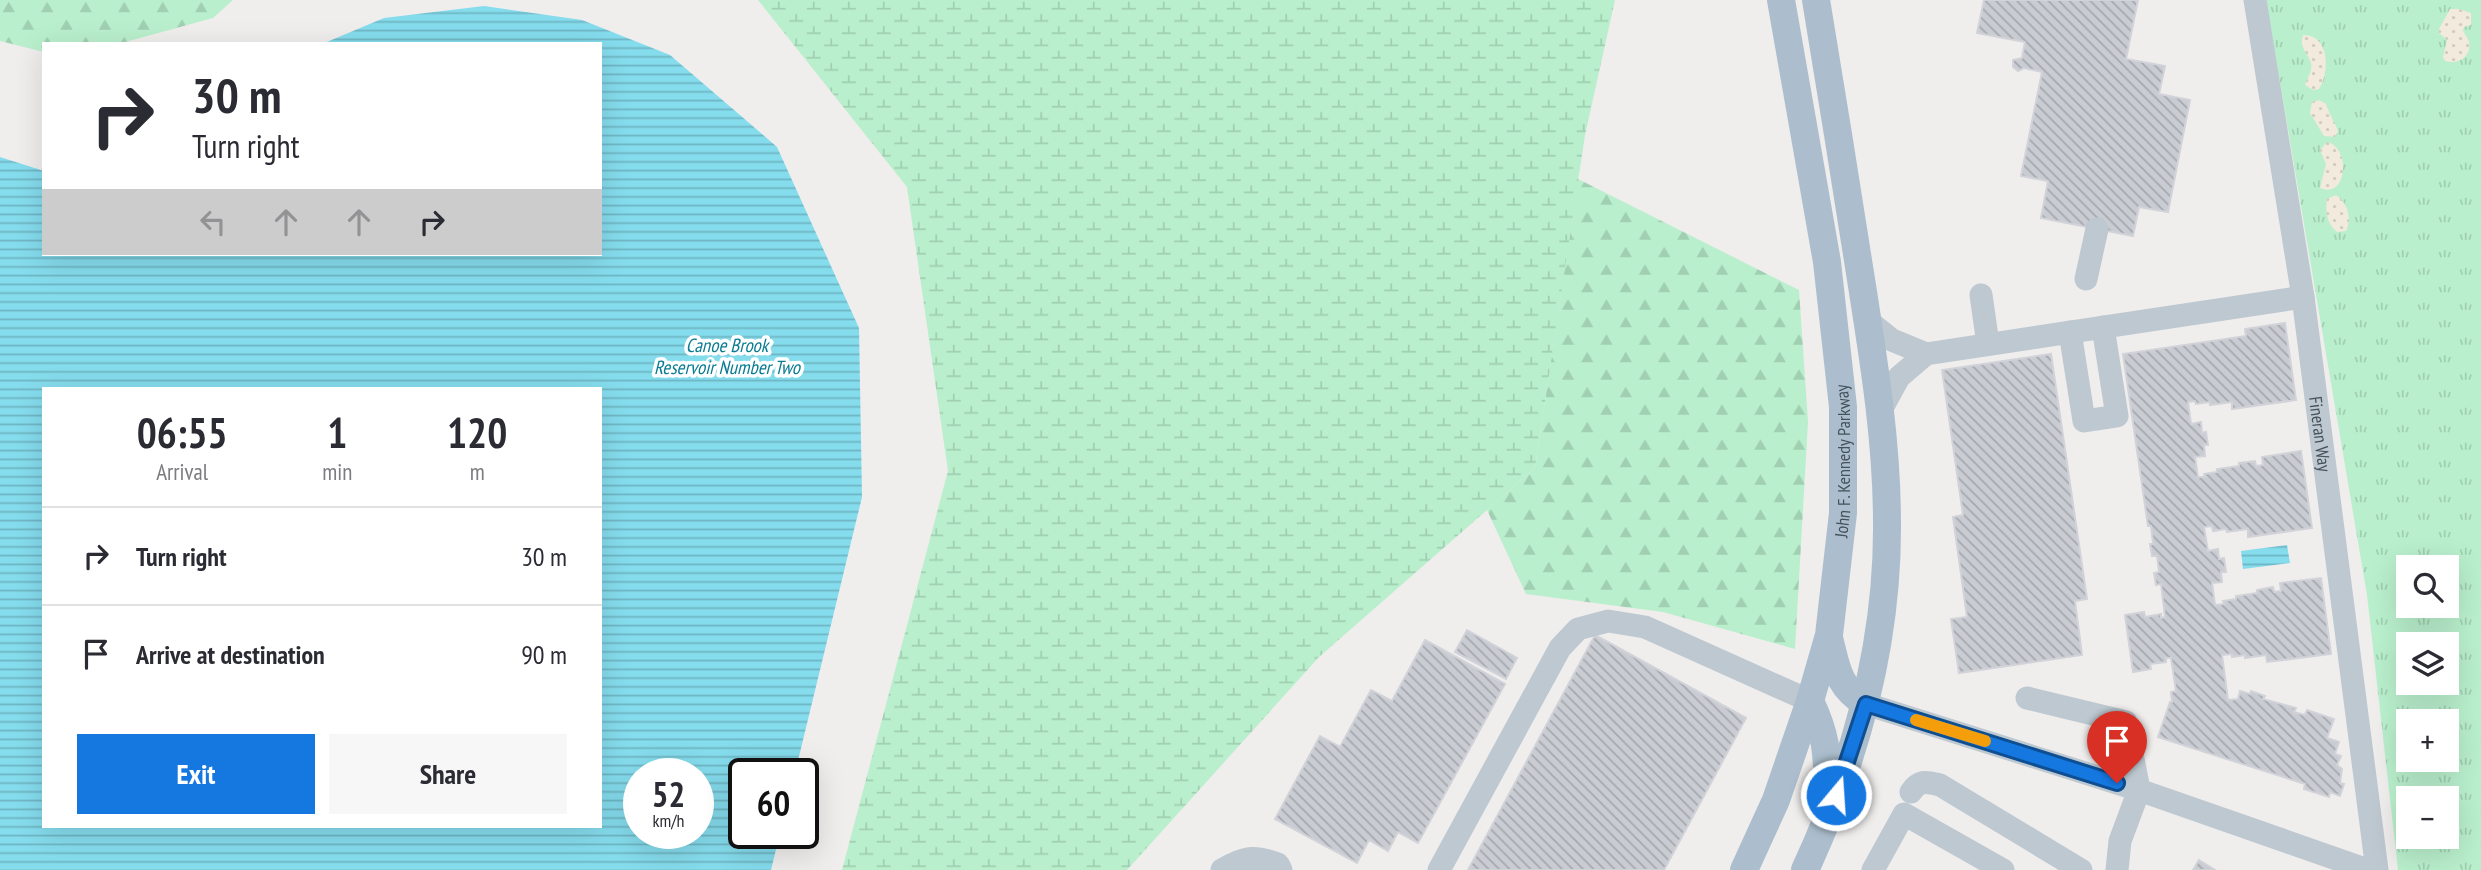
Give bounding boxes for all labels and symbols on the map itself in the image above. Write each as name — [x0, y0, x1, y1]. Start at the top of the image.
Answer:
water label: Canoe Brook Reservoir Number Two — [654, 333, 802, 379]
street label: John F. Kennedy Parkway — [1829, 383, 1855, 540]
street label: Fineran Way — [2304, 395, 2337, 473]
pin — [2087, 711, 2147, 783]
speed limit sign: 60 — [728, 758, 819, 849]
position arrow — [1799, 758, 1873, 832]

